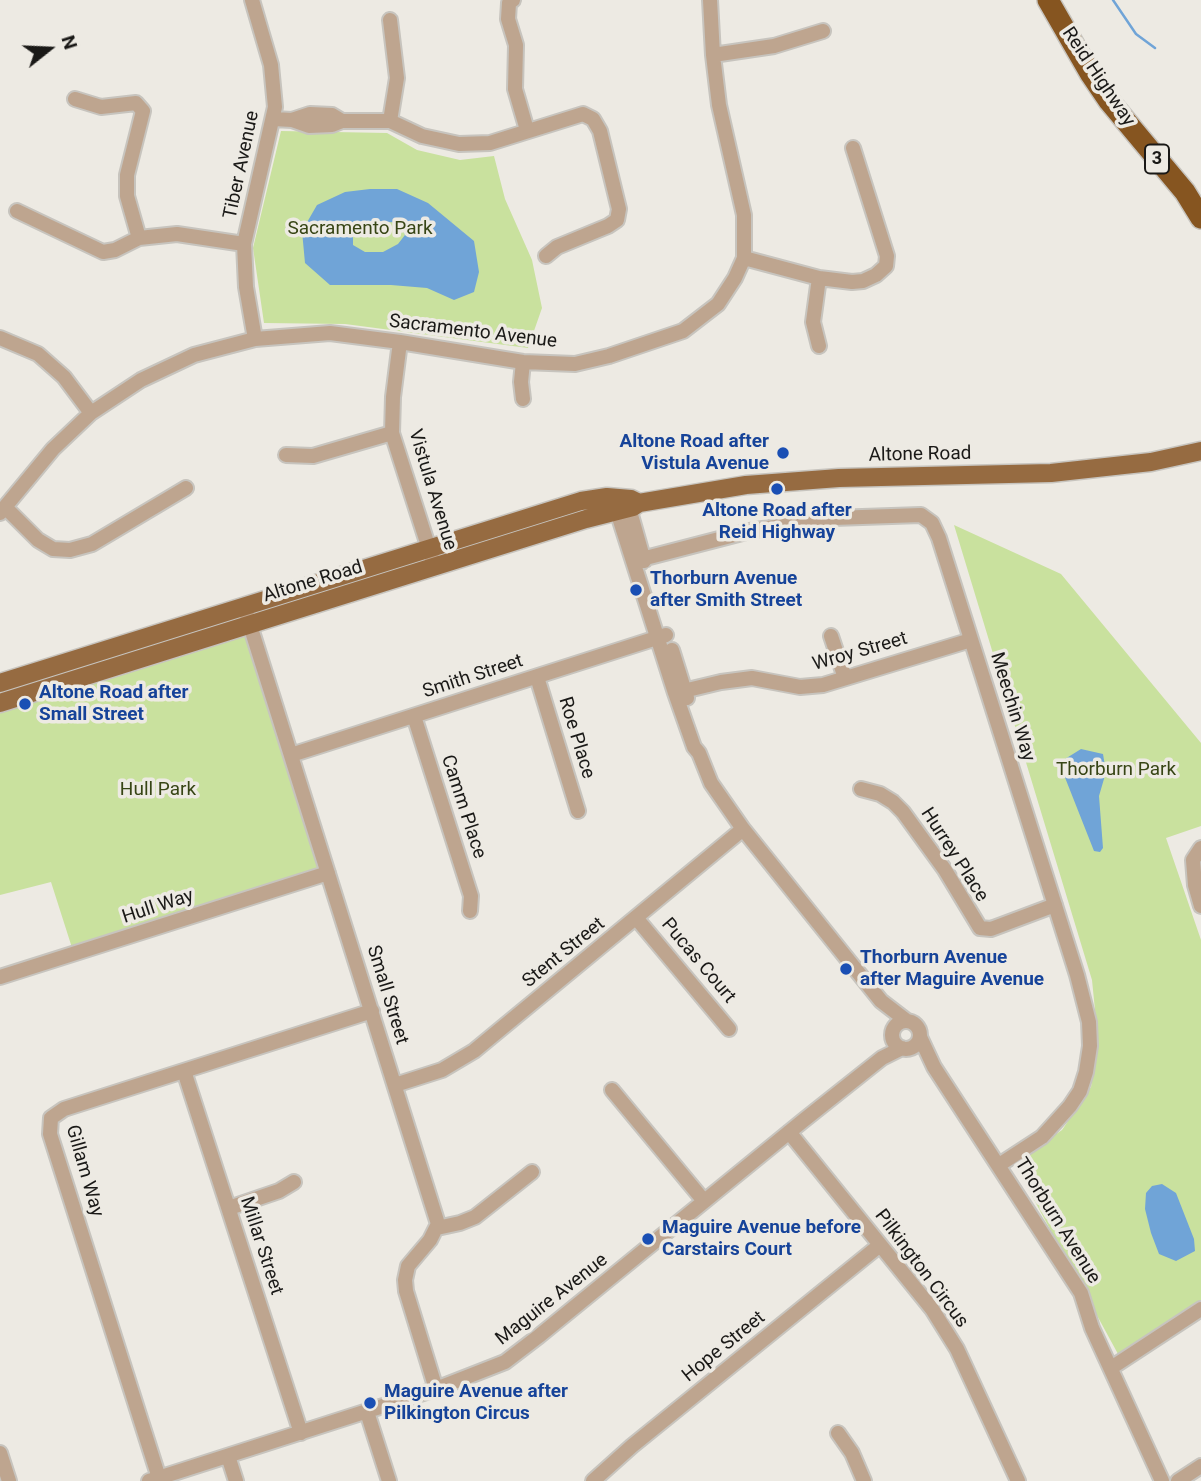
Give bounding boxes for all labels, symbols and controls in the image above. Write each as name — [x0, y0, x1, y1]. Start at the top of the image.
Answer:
north arrow — [14, 14, 84, 84]
street label: Reid Highway — [1057, 23, 1139, 131]
text: N — [56, 32, 82, 52]
street label: Tiber Avenue — [219, 109, 265, 221]
road number: 3 — [1145, 144, 1169, 174]
park label: Sacramento Park — [287, 218, 433, 240]
street label: Sacramento Avenue — [388, 310, 558, 354]
street label: Vistula Avenue — [403, 427, 461, 553]
place label: Altone Road after Vistula Avenue — [620, 431, 769, 475]
street label: Altone Road — [868, 443, 972, 467]
marker: Altone Road after Vistula Avenue — [775, 445, 791, 461]
marker: Altone Road after Reid Highway — [769, 481, 785, 497]
place label: Altone Road after Reid Highway — [702, 500, 852, 544]
street label: Altone Road — [261, 556, 365, 608]
place label: Thorburn Avenue after Smith Street — [650, 568, 802, 612]
marker: Thorburn Avenue after Smith Street — [628, 582, 644, 598]
street label: Wroy Street — [810, 628, 910, 676]
street label: Smith Street — [420, 650, 526, 704]
street label: Meechin Way — [985, 650, 1039, 764]
place label: Altone Road after Small Street — [39, 682, 188, 726]
street label: Roe Place — [553, 694, 599, 782]
marker: Altone Road after Small Street — [17, 696, 33, 712]
street label: Camm Place — [436, 752, 490, 862]
park label: Thorburn Park — [1056, 759, 1176, 781]
park label: Hull Park — [120, 779, 196, 801]
street label: Hurrey Place — [915, 804, 993, 906]
street label: Hull Way — [119, 885, 197, 929]
street label: Stent Street — [518, 913, 610, 993]
street label: Pucas Court — [656, 914, 740, 1008]
street label: Small Street — [361, 943, 413, 1047]
place label: Thorburn Avenue after Maguire Avenue — [860, 947, 1044, 991]
marker: Thorburn Avenue after Maguire Avenue — [838, 961, 854, 977]
street label: Gillam Way — [60, 1123, 108, 1219]
street label: Thorburn Avenue — [1009, 1154, 1105, 1288]
street label: Millar Street — [234, 1194, 288, 1298]
street label: Pilkington Circus — [869, 1205, 973, 1333]
place label: Maguire Avenue before Carstairs Court — [662, 1217, 861, 1261]
marker: Maguire Avenue before Carstairs Court — [640, 1231, 656, 1247]
street label: Maguire Avenue — [491, 1249, 613, 1351]
street label: Hope Street — [678, 1307, 770, 1387]
place label: Maguire Avenue after Pilkington Circus — [384, 1381, 568, 1425]
marker: Maguire Avenue after Pilkington Circus — [362, 1395, 378, 1411]

